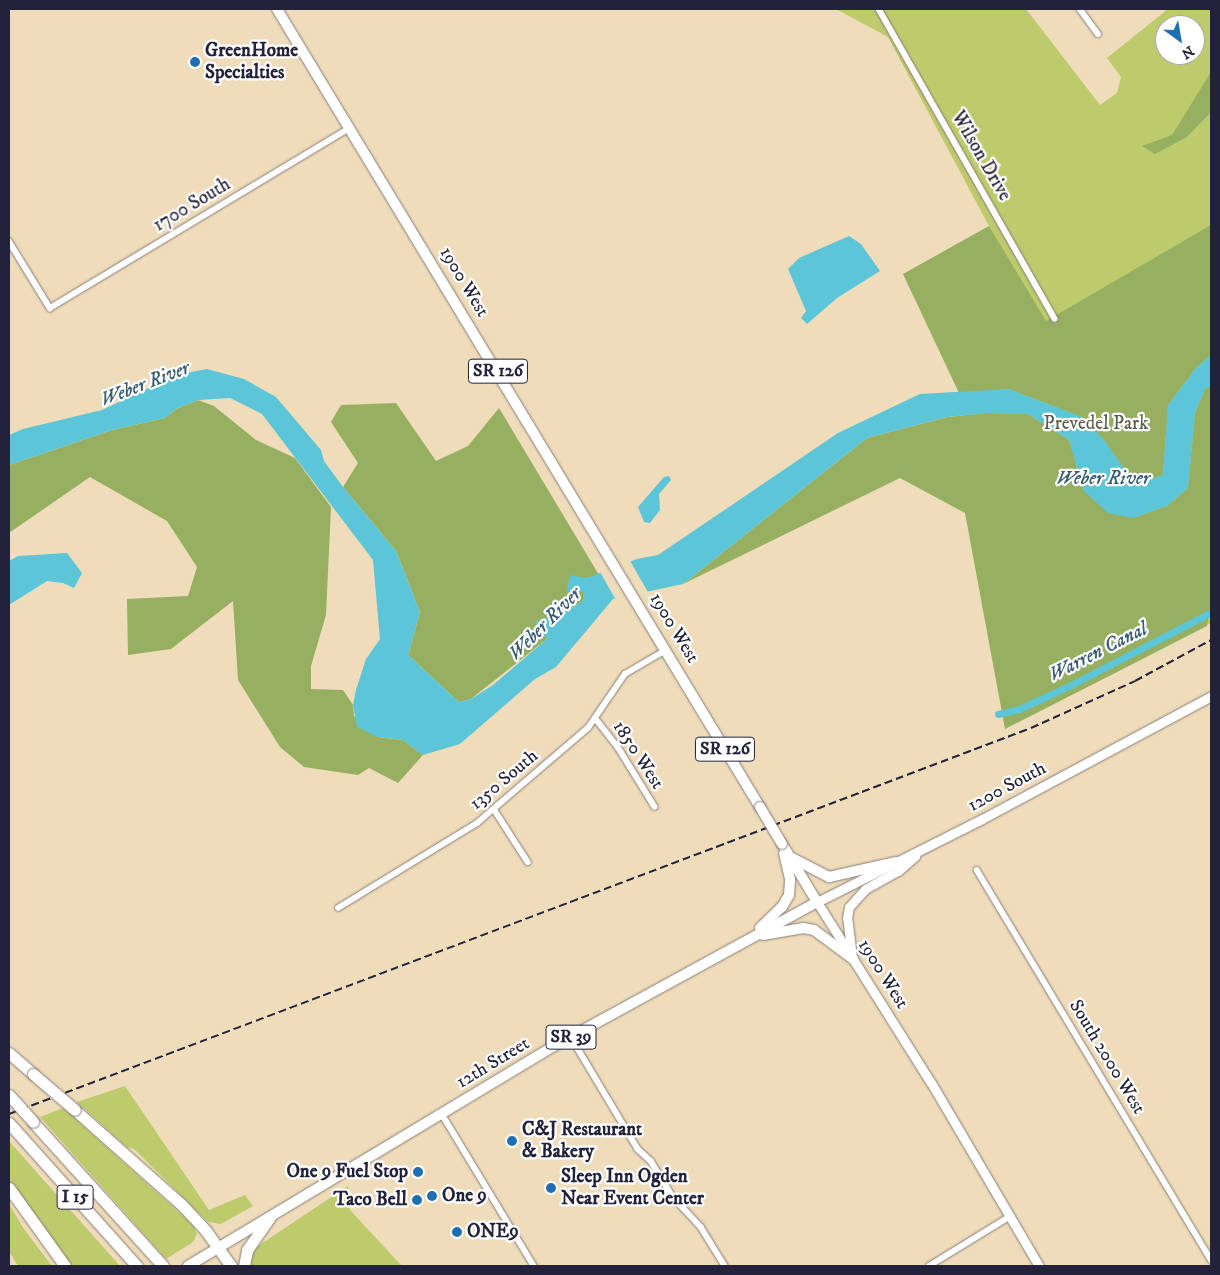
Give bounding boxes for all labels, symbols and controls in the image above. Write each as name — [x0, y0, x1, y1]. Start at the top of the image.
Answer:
north arrow — [1155, 15, 1205, 65]
place label: GreenHome Specialties — [205, 40, 298, 84]
text: N — [1178, 41, 1197, 63]
marker: GreenHome Specialties — [189, 56, 201, 68]
street label: Wilson Drive — [946, 107, 1016, 205]
street label: 1700 South — [149, 173, 235, 237]
street label: 1900 West — [434, 243, 494, 321]
water label: Weber River — [97, 356, 193, 412]
road number: SR 126 — [467, 356, 529, 386]
park label: Prevedel Park — [1044, 413, 1148, 435]
water label: Weber River — [1056, 466, 1150, 490]
water label: Weber River — [503, 582, 587, 666]
street label: 1900 West — [644, 589, 704, 667]
water label: Warren Canal — [1045, 617, 1151, 687]
street label: 1850 West — [607, 716, 669, 794]
road number: SR 126 — [694, 734, 756, 764]
street label: 1350 South — [465, 745, 543, 815]
street label: 1200 South — [964, 757, 1050, 817]
street label: 1900 West — [853, 935, 913, 1013]
street label: South 2000 West — [1064, 996, 1150, 1118]
road number: SR 39 — [545, 1022, 597, 1052]
street label: 12th Street — [452, 1032, 534, 1094]
place label: C&J Restaurant & Bakery — [522, 1119, 642, 1163]
marker: C&J Restaurant & Bakery — [506, 1135, 518, 1147]
place label: One 9 Fuel Stop — [286, 1161, 408, 1183]
marker: One 9 Fuel Stop — [412, 1166, 424, 1178]
place label: Sleep Inn Ogden Near Event Center — [561, 1166, 704, 1210]
road number: I 15 — [56, 1182, 94, 1212]
marker: Sleep Inn Ogden Near Event Center — [545, 1182, 557, 1194]
place label: One 9 — [442, 1185, 487, 1207]
place label: Taco Bell — [333, 1189, 407, 1211]
marker: One 9 — [426, 1190, 438, 1202]
marker: Taco Bell — [411, 1194, 423, 1206]
place label: ONE9 — [467, 1221, 519, 1243]
marker: ONE9 — [451, 1226, 463, 1238]

